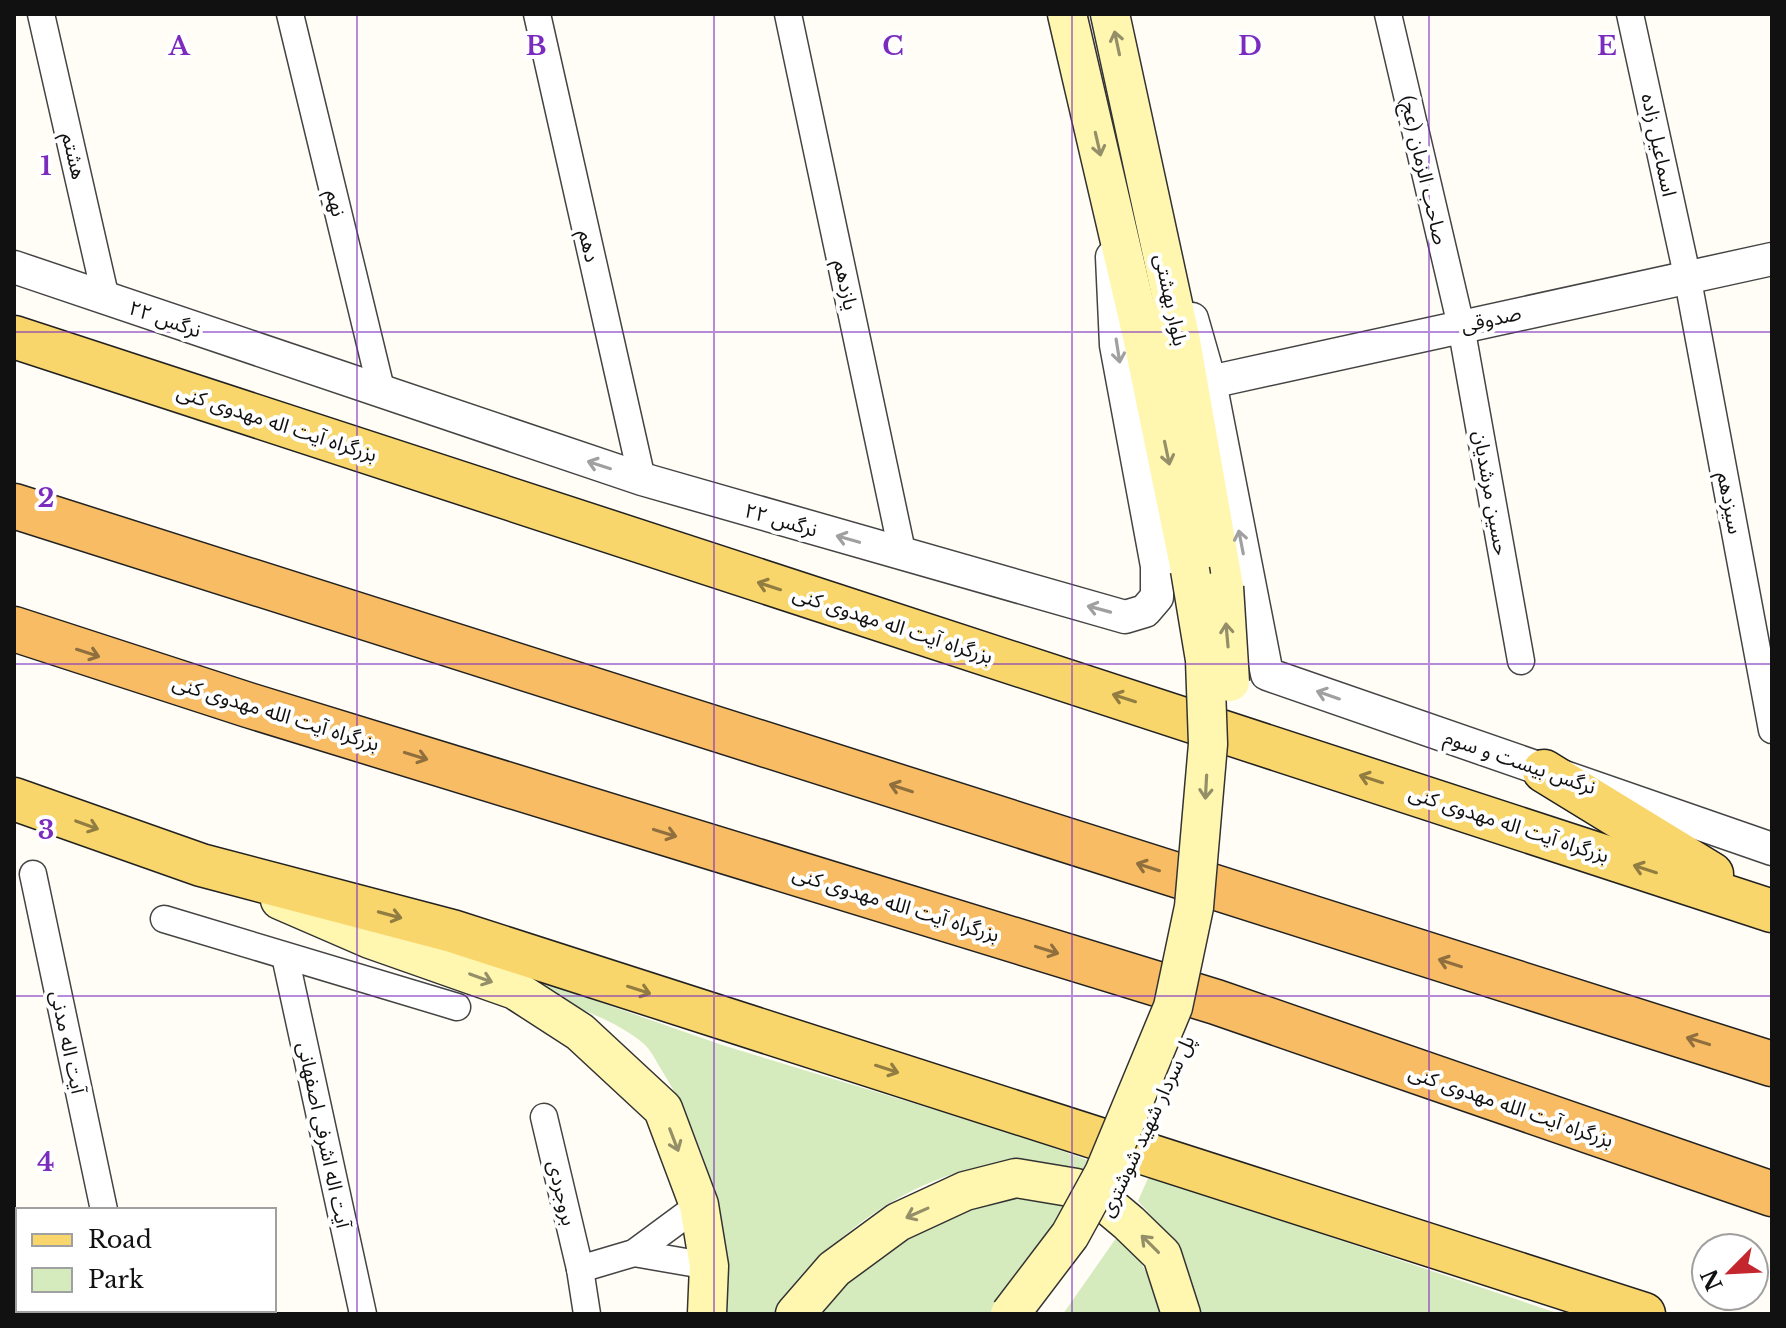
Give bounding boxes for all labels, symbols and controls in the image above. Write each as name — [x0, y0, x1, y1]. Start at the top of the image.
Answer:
text: A — [167, 30, 190, 62]
text: B — [526, 30, 546, 62]
text: C — [882, 30, 904, 62]
text: D — [1238, 30, 1262, 62]
text: E — [1597, 30, 1617, 62]
one-way arrow — [1108, 31, 1123, 57]
street label: اسماعیل زاده — [1636, 91, 1682, 199]
street label: صاحب الزمان (عج) — [1392, 93, 1453, 248]
street label: هشتم — [54, 130, 91, 182]
one-way arrow — [1091, 131, 1106, 157]
text: 1 — [40, 150, 52, 182]
street label: نهم — [318, 187, 351, 220]
street label: دهم — [571, 228, 604, 265]
street label: بلوار بهشتی — [1150, 252, 1192, 348]
street label: یازدهم — [826, 258, 863, 313]
street label: نرگس ۲۲ — [126, 295, 204, 343]
street label: صدوقی — [1458, 300, 1524, 338]
one-way arrow — [1111, 338, 1126, 363]
street label: بزرگراه آیت اله مهدوی کنی — [174, 379, 380, 467]
street label: حسین مرشدیان — [1468, 429, 1514, 557]
one-way arrow — [1160, 439, 1175, 465]
one-way arrow — [587, 456, 612, 471]
street label: سیزدهم — [1709, 470, 1748, 537]
text: 2 — [38, 482, 54, 514]
street label: نرگس ۲۲ — [742, 498, 820, 542]
one-way arrow — [1233, 530, 1248, 556]
one-way arrow — [836, 531, 862, 546]
one-way arrow — [757, 577, 782, 592]
street label: بزرگراه آیت اله مهدوی کنی — [790, 581, 996, 669]
one-way arrow — [1086, 601, 1112, 616]
one-way arrow — [1220, 622, 1235, 649]
one-way arrow — [75, 646, 101, 661]
street label: بزرگراه آیت الله مهدوی کنی — [170, 670, 382, 756]
one-way arrow — [1316, 687, 1341, 701]
one-way arrow — [1112, 689, 1137, 704]
street label: نرگس بیست و سوم — [1440, 725, 1599, 802]
one-way arrow — [403, 749, 429, 764]
one-way arrow — [1359, 771, 1384, 785]
one-way arrow — [1198, 773, 1213, 800]
one-way arrow — [888, 780, 913, 795]
street label: بزرگراه آیت اله مهدوی کنی — [1406, 780, 1612, 868]
text: 3 — [38, 814, 54, 846]
one-way arrow — [75, 818, 100, 833]
one-way arrow — [651, 826, 677, 841]
one-way arrow — [1136, 859, 1162, 874]
street label: بزرگراه آیت الله مهدوی کنی — [790, 861, 1002, 947]
one-way arrow — [1632, 861, 1658, 876]
one-way arrow — [377, 908, 403, 923]
one-way arrow — [1034, 943, 1060, 958]
one-way arrow — [1437, 955, 1463, 970]
one-way arrow — [468, 971, 493, 986]
one-way arrow — [626, 984, 651, 999]
street label: آیت اله مدنی — [45, 988, 91, 1097]
street label: پل سردار شهید شوشتری — [1094, 1031, 1201, 1221]
one-way arrow — [1685, 1033, 1711, 1048]
street label: آیت اله اشرفی اصفهانی — [293, 1040, 356, 1231]
street label: بزرگراه آیت الله مهدوی کنی — [1406, 1060, 1616, 1152]
one-way arrow — [873, 1062, 899, 1077]
one-way arrow — [668, 1127, 682, 1152]
text: 4 — [37, 1146, 55, 1178]
street label: بروجردی — [543, 1158, 581, 1228]
one-way arrow — [905, 1206, 929, 1221]
legend — [16, 1208, 276, 1312]
text: Road — [88, 1225, 152, 1254]
north arrow — [1690, 1232, 1770, 1312]
one-way arrow — [1141, 1235, 1160, 1254]
text: Park — [88, 1265, 144, 1294]
text: N — [1696, 1265, 1729, 1295]

